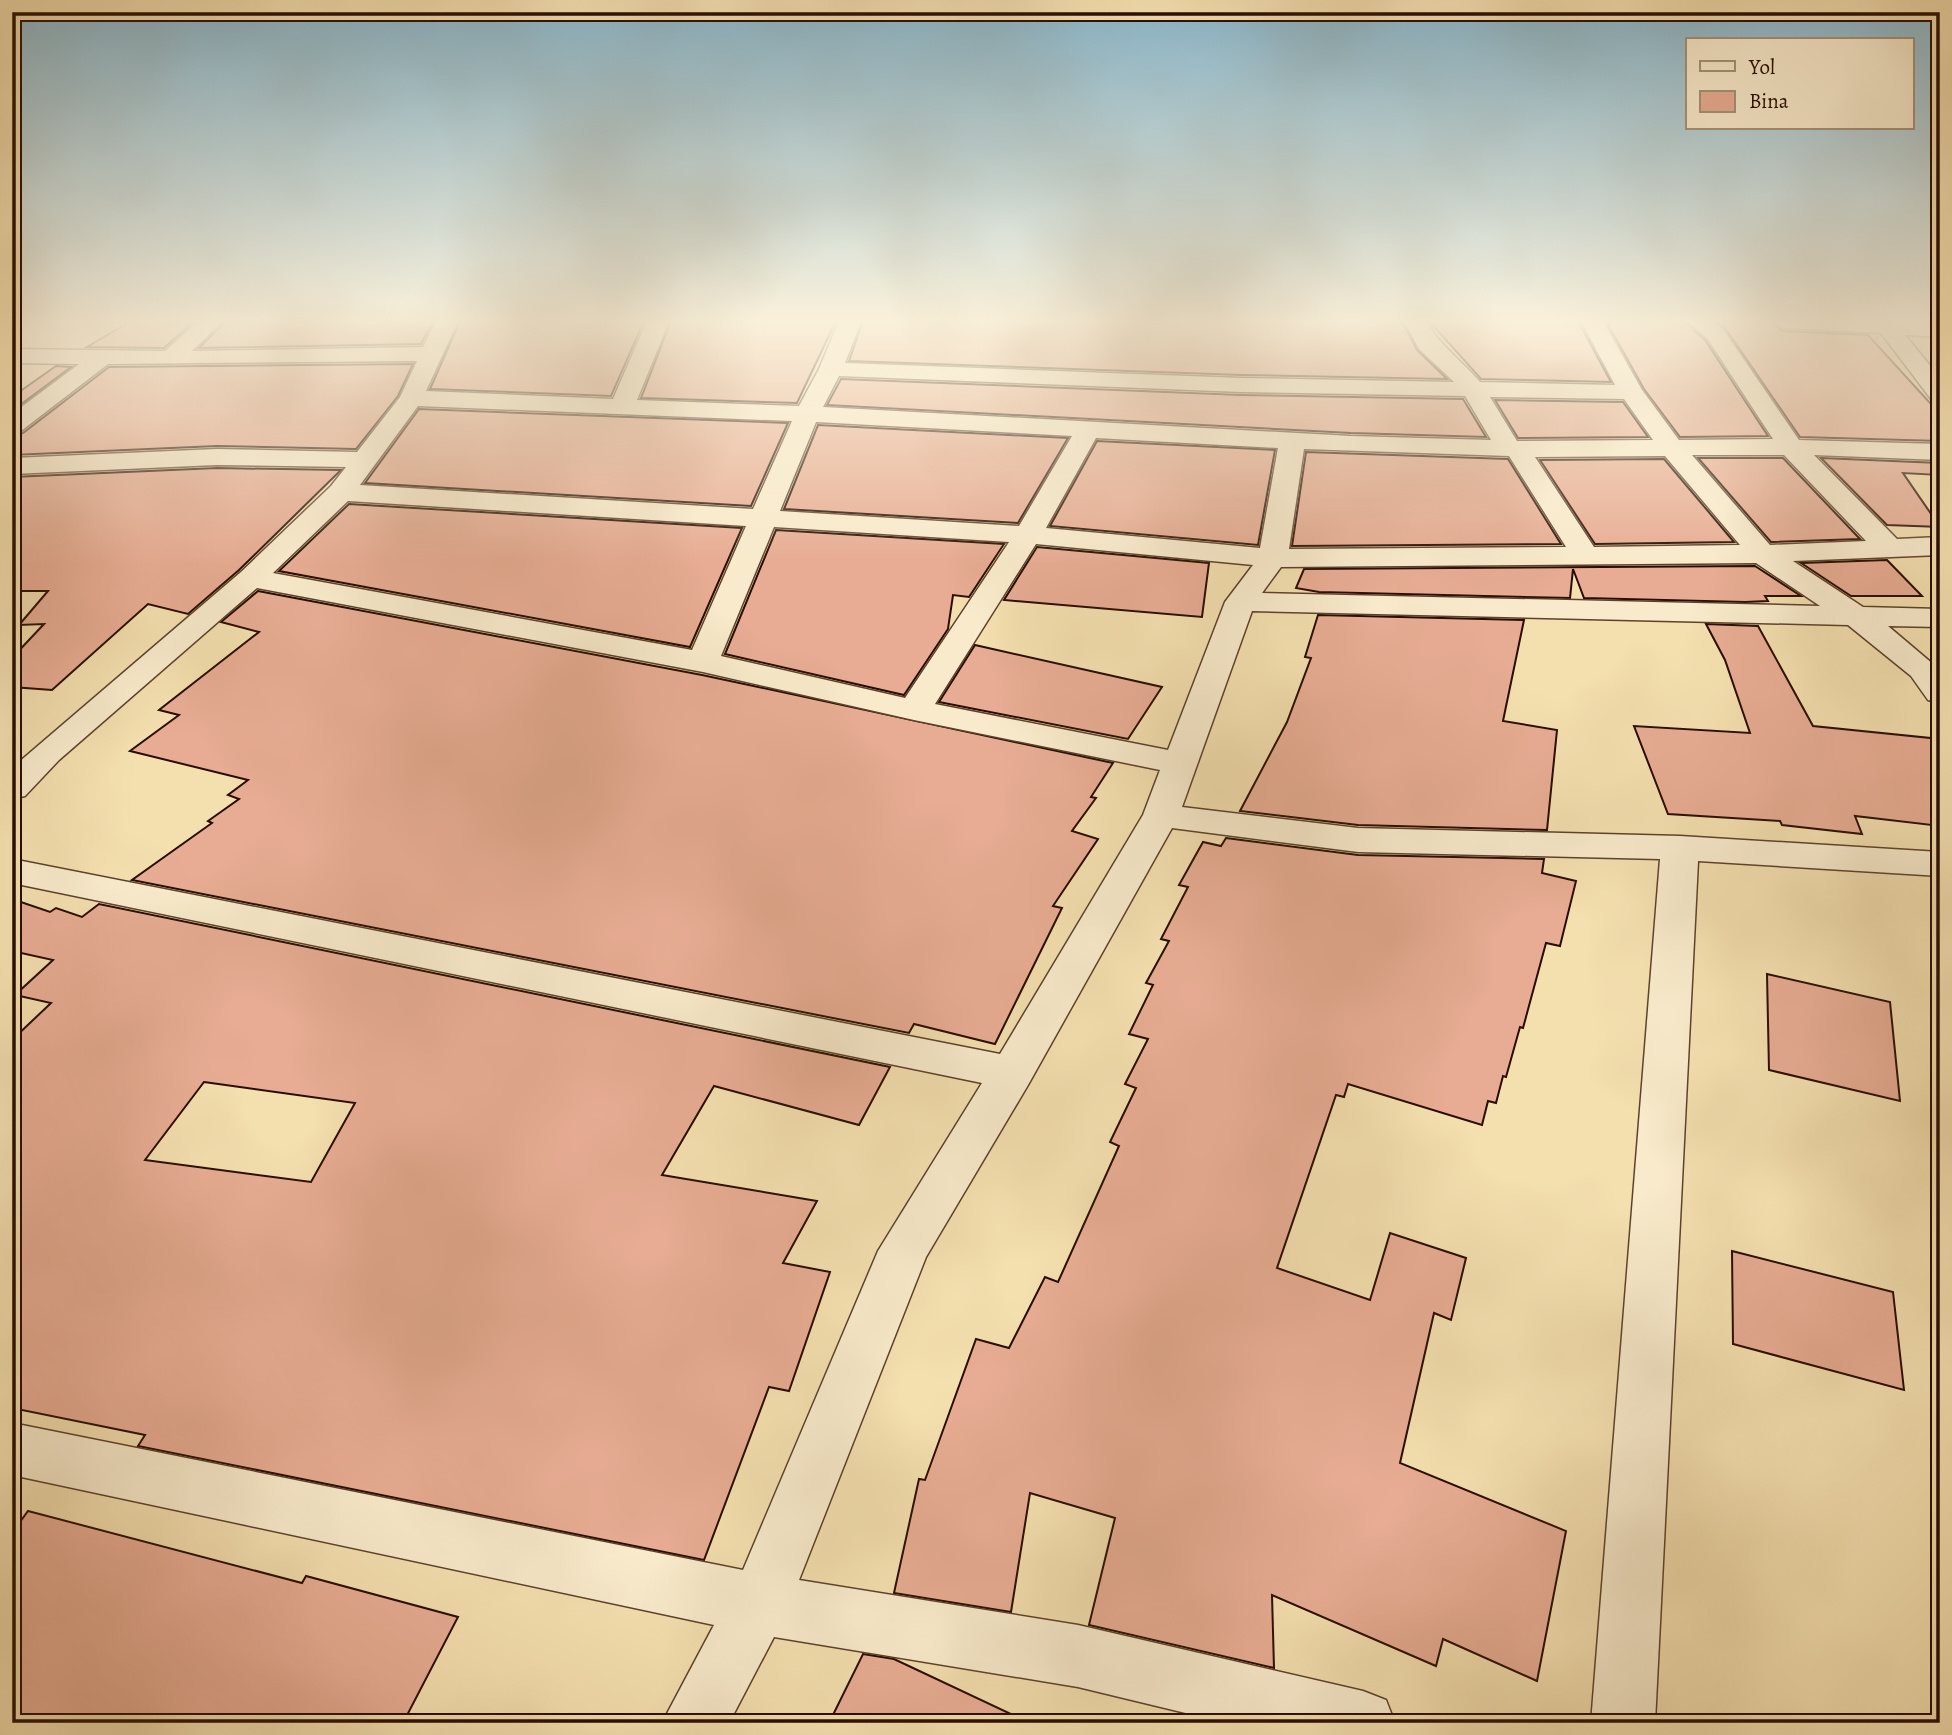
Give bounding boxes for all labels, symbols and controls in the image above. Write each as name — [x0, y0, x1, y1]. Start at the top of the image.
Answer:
legend — [1686, 38, 1913, 130]
text: Yol — [1748, 53, 1775, 81]
text: Bina — [1749, 87, 1789, 115]

